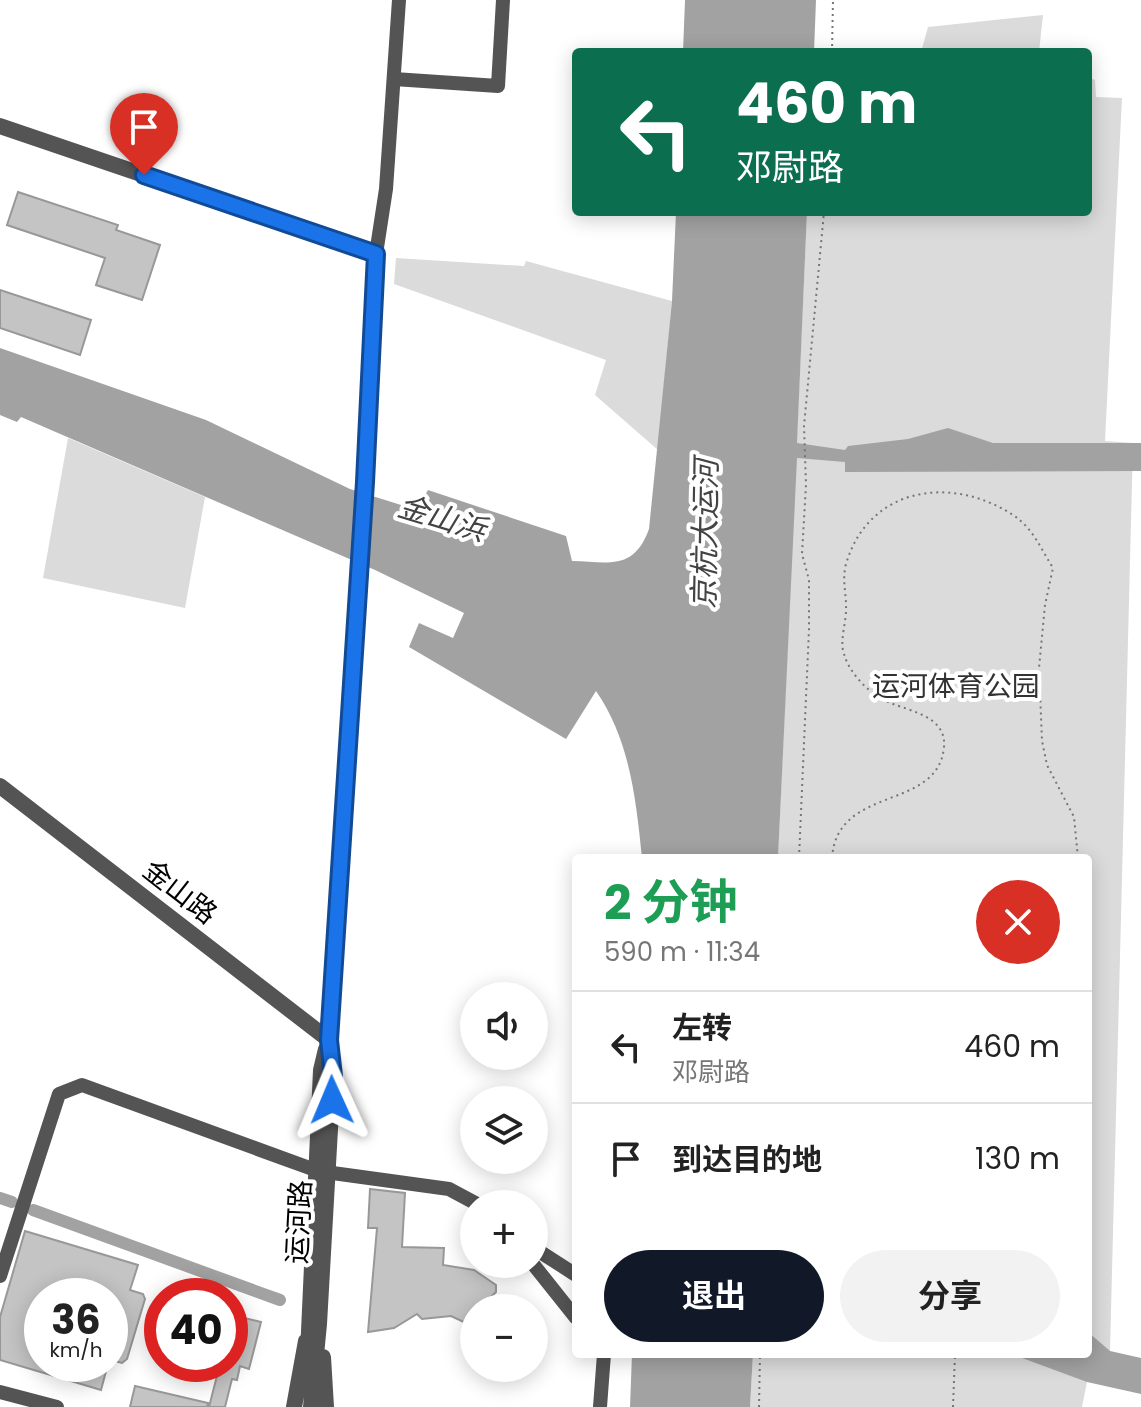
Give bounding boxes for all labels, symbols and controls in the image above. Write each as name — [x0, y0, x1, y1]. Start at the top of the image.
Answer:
text: 460 m — [736, 64, 917, 143]
icon: left — [604, 80, 708, 184]
pin — [110, 93, 178, 175]
icon: arrive — [122, 105, 166, 149]
text: 邓尉路 — [736, 142, 844, 193]
water label: 京杭大运河 — [682, 454, 728, 609]
water label: 金山浜 — [393, 484, 494, 553]
park label: 运河体育公园 — [872, 667, 1040, 706]
street label: 金山路 — [135, 851, 225, 933]
text: 2 分钟 — [604, 869, 738, 936]
button: close — [976, 880, 1060, 964]
text: 590 m · 11:34 — [604, 934, 760, 970]
map controls — [460, 982, 548, 1382]
button: sound — [460, 982, 548, 1070]
text: 左转 — [672, 1006, 732, 1049]
icon: left — [604, 1025, 648, 1069]
text: 460 m — [964, 1025, 1060, 1068]
text: 邓尉路 — [672, 1054, 750, 1090]
position arrow — [290, 1058, 374, 1142]
button: layers — [460, 1086, 548, 1174]
icon: arrive — [604, 1137, 648, 1181]
text: 130 m — [975, 1137, 1060, 1180]
text: 到达目的地 — [672, 1138, 822, 1181]
street label: 运河路 — [277, 1179, 321, 1265]
button: + — [460, 1190, 548, 1278]
button: 退出 — [604, 1250, 824, 1342]
button: 分享 — [840, 1250, 1060, 1342]
speed limit sign: 40 — [144, 1278, 248, 1382]
text: 36 — [51, 1292, 101, 1348]
button: − — [460, 1294, 548, 1382]
text: km/h — [49, 1336, 103, 1364]

